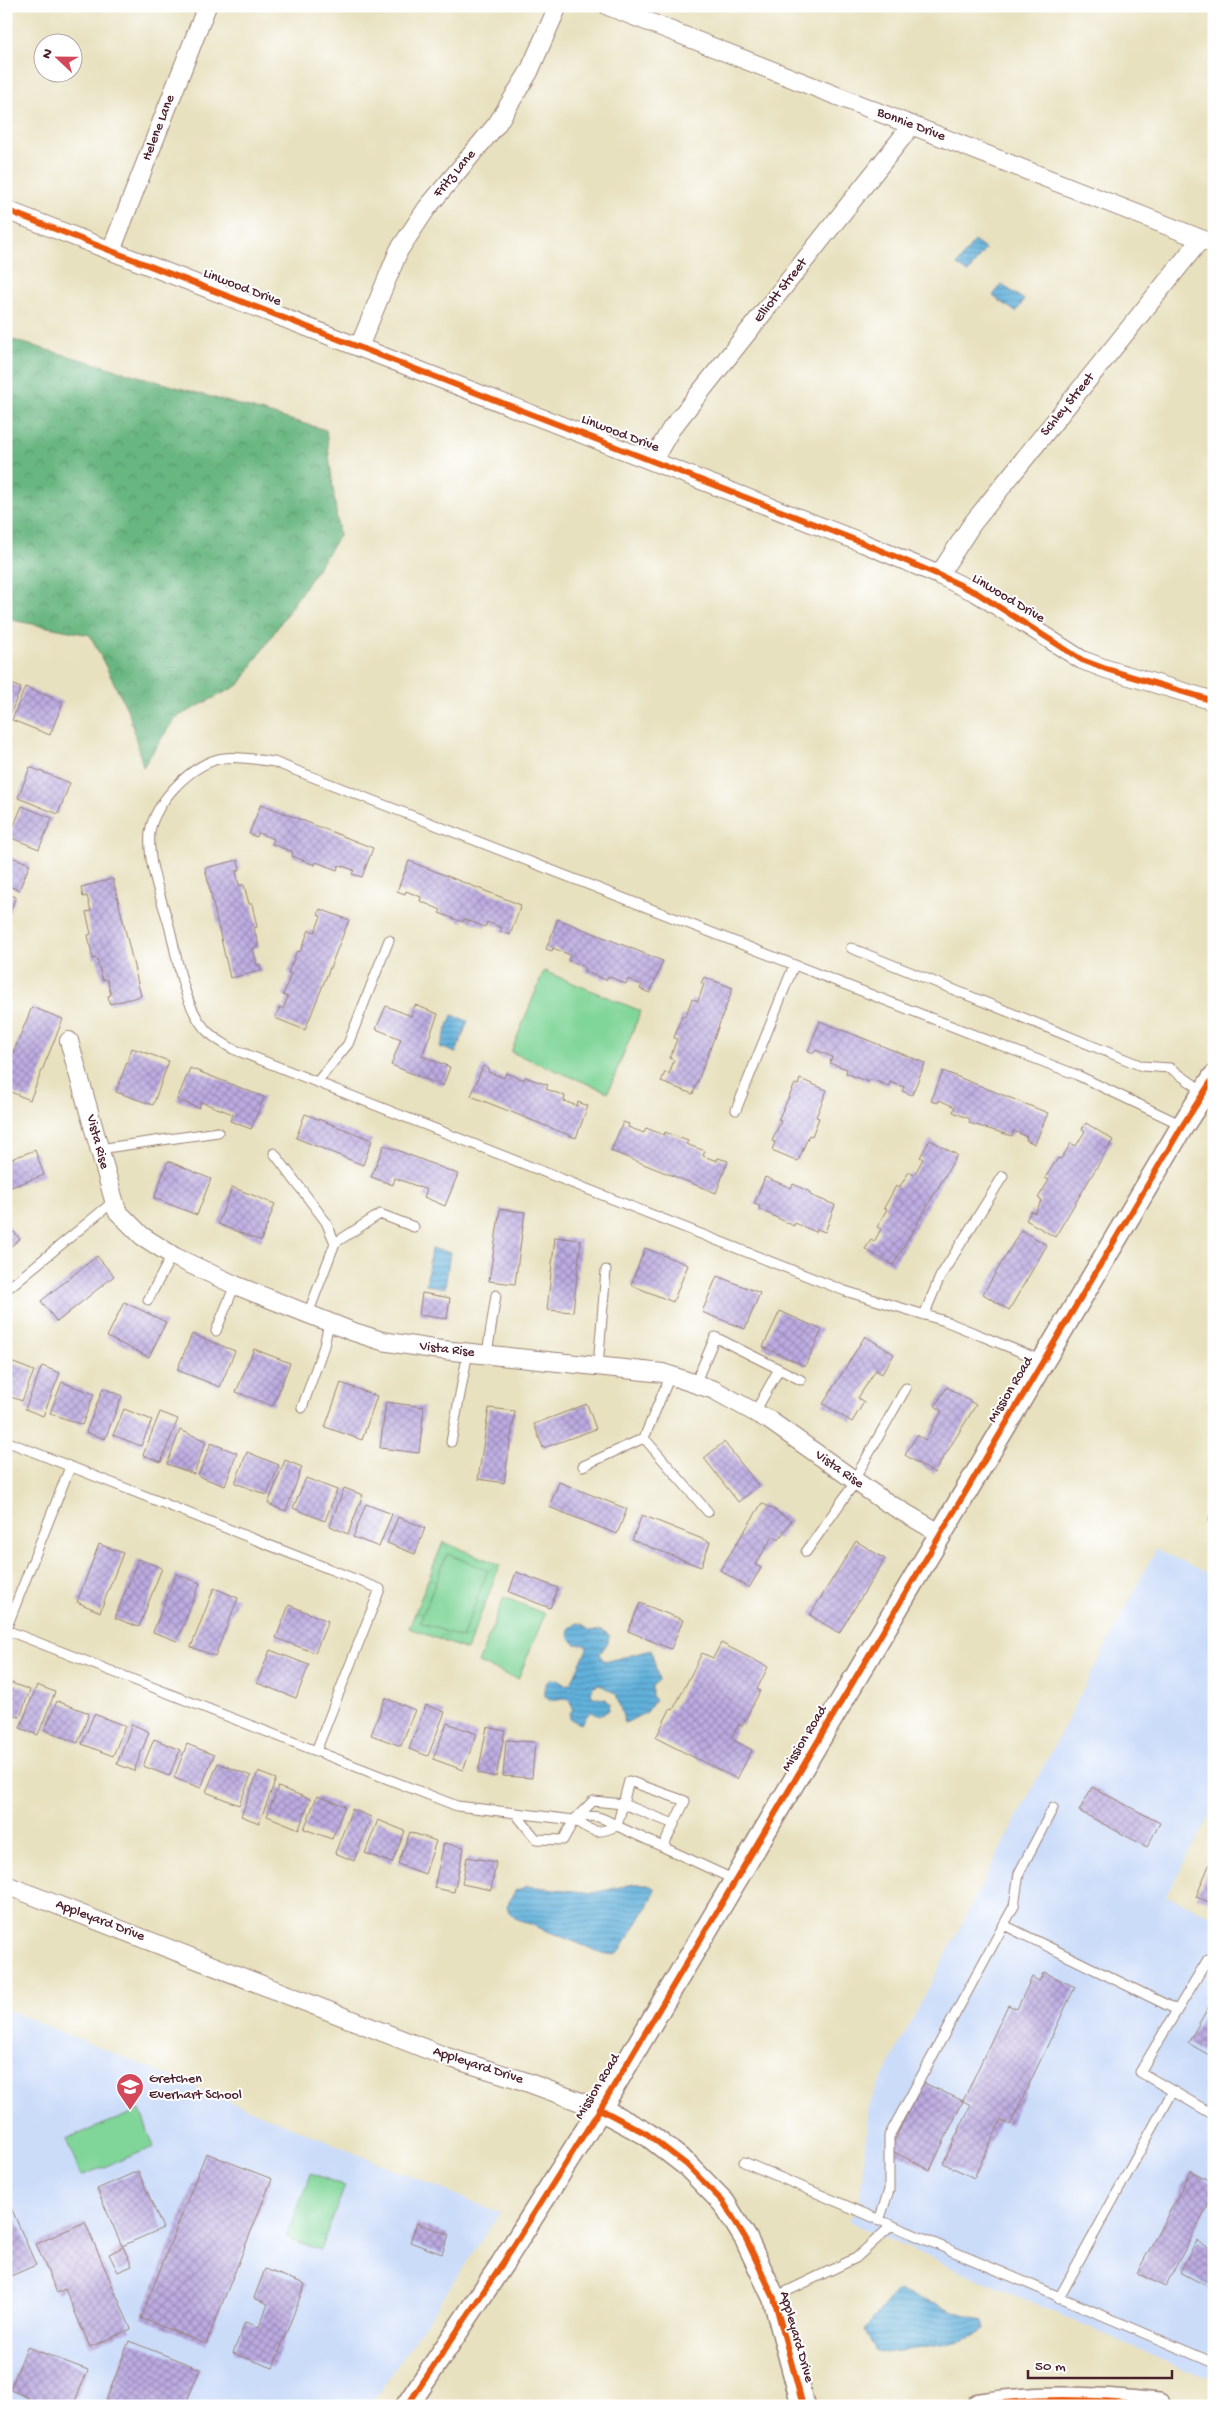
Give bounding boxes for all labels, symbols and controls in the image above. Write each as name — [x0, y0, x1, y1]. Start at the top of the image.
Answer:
north arrow — [32, 32, 82, 82]
text: N — [39, 47, 58, 61]
street label: Helene Lane — [139, 92, 180, 163]
street label: Bonnie Drive — [873, 104, 948, 146]
street label: Fritz Lane — [429, 146, 480, 202]
street label: Elliott Street — [751, 254, 812, 327]
street label: Linwood Drive — [201, 265, 284, 311]
street label: Schley Street — [1037, 369, 1100, 440]
street label: Linwood Drive — [579, 411, 662, 457]
street label: Linwood Drive — [968, 571, 1048, 628]
street label: Vista Rise — [81, 1112, 113, 1172]
street label: Vista Rise — [417, 1338, 476, 1362]
street label: Mission Road — [985, 1352, 1038, 1426]
street label: Vista Rise — [811, 1447, 867, 1493]
street label: Mission Road — [779, 1701, 832, 1775]
street label: Appleyard Drive — [53, 1896, 148, 1946]
street label: Appleyard Drive — [431, 2043, 526, 2089]
street label: Mission Road — [572, 2049, 625, 2123]
place label: Gretchen Everhart School — [149, 2071, 242, 2104]
school or university icon: Gretchen Everhart School — [115, 2072, 145, 2111]
street label: Appleyard Drive — [775, 2289, 817, 2385]
scale bar — [1028, 2347, 1171, 2379]
text: 50 m — [1035, 2358, 1066, 2376]

